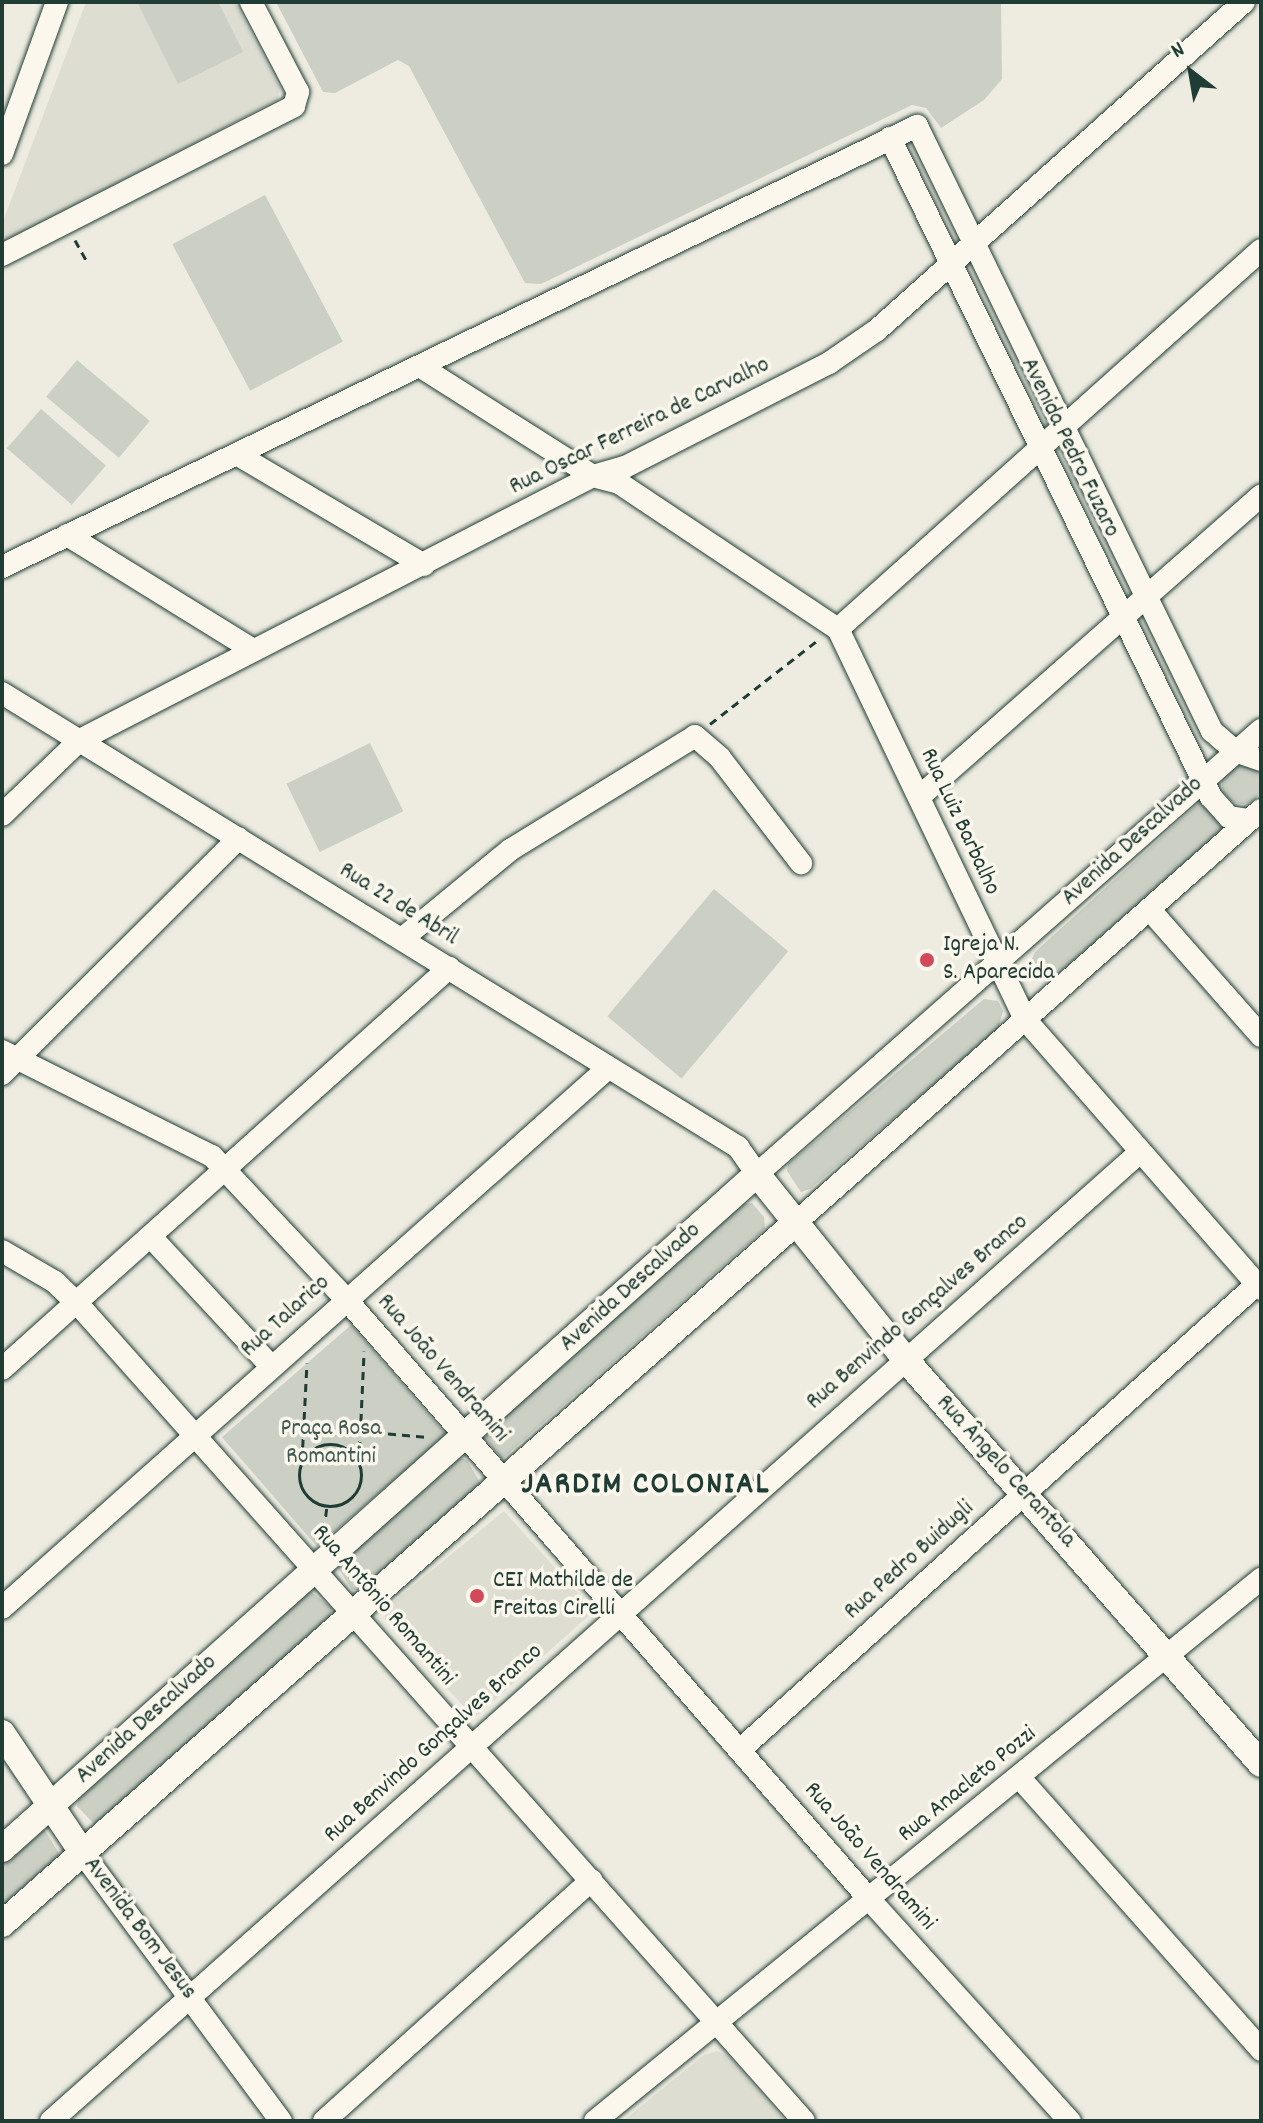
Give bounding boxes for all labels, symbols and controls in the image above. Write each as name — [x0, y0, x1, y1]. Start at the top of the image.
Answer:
north arrow — [1151, 32, 1231, 112]
text: N — [1166, 35, 1191, 67]
street label: Rua Oscar Ferreira de Carvalho — [505, 351, 775, 503]
street label: Avenida Pedro Fuzaro — [1013, 354, 1125, 542]
street label: Rua Luiz Barbalho — [912, 744, 1006, 900]
street label: Avenida Descalvado — [1056, 771, 1210, 913]
street label: Rua 22 de Abril — [333, 857, 463, 953]
place label: Igreja N. S. Aparecida — [943, 932, 1055, 988]
marker: Igreja N. S. Aparecida — [918, 951, 936, 969]
street label: Rua Benvindo Gonçalves Branco — [801, 1209, 1035, 1417]
street label: Avenida Descalvado — [554, 1217, 708, 1359]
street label: Rua Talarico — [235, 1269, 337, 1365]
street label: Rua João Vendramini — [370, 1289, 514, 1449]
street label: Rua Ângelo Cerantola — [929, 1390, 1081, 1554]
park label: Praça Rosa Romantini — [280, 1416, 382, 1472]
district label: JARDIM COLONIAL — [521, 1467, 771, 1505]
street label: Rua Pedro Buidugli — [839, 1495, 981, 1627]
street label: Rua Antônio Romantini — [305, 1520, 461, 1692]
place label: CEI Mathilde de Freitas Cirelli — [493, 1568, 633, 1624]
marker: CEI Mathilde de Freitas Cirelli — [468, 1587, 486, 1605]
street label: Rua Benvindo Gonçalves Branco — [319, 1638, 549, 1850]
street label: Avenida Descalvado — [70, 1649, 224, 1791]
street label: Rua Anacleto Pozzi — [893, 1721, 1043, 1849]
street label: Rua João Vendramini — [797, 1777, 941, 1937]
street label: Avenida Bom Jesus — [76, 1852, 202, 2006]

